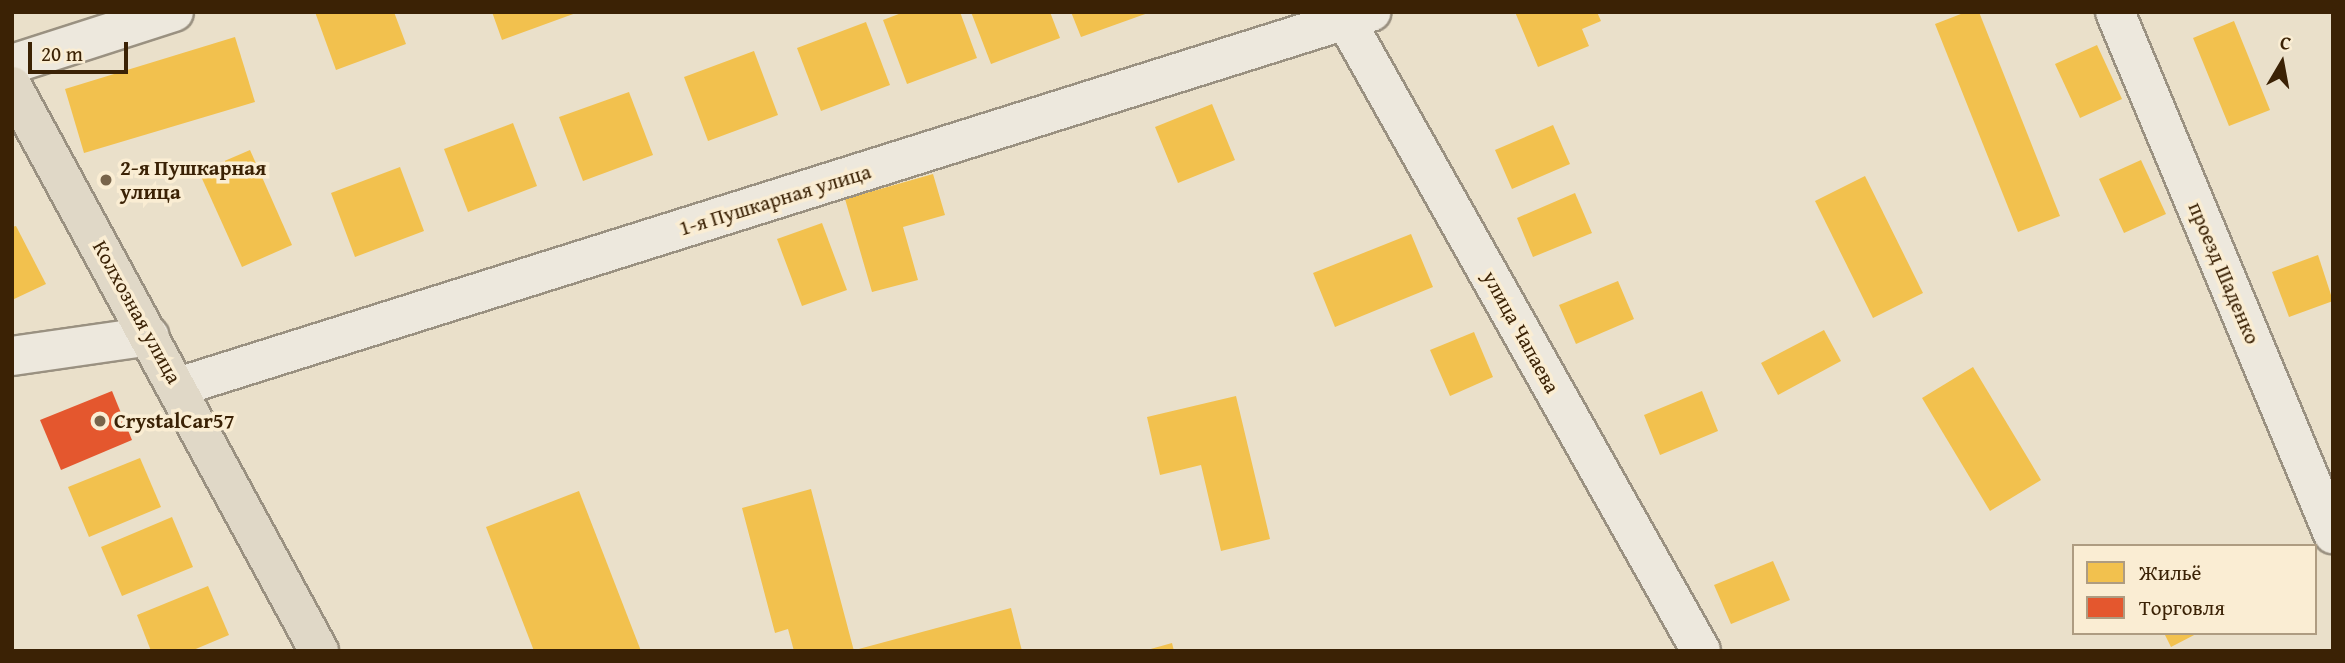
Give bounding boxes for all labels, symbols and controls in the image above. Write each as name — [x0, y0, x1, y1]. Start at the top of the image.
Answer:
scale bar — [32, 28, 131, 72]
north arrow — [2247, 28, 2317, 98]
text: С — [2278, 28, 2293, 57]
text: 20 m — [41, 38, 83, 69]
place label: 2-я Пушкарная улица — [120, 155, 266, 205]
street label: 1-я Пушкарная улица — [676, 159, 874, 241]
marker: 2-я Пушкарная улица — [98, 172, 114, 188]
street label: проезд Шаденко — [2183, 198, 2265, 348]
street label: Колхозная улица — [87, 236, 187, 388]
street label: улица Чапаева — [1477, 266, 1565, 398]
place label: CrystalCar57 — [114, 408, 235, 434]
marker: CrystalCar57 — [92, 413, 108, 429]
legend — [2072, 544, 2317, 635]
text: Жильё — [2139, 557, 2201, 588]
text: Торговля — [2139, 592, 2225, 623]

